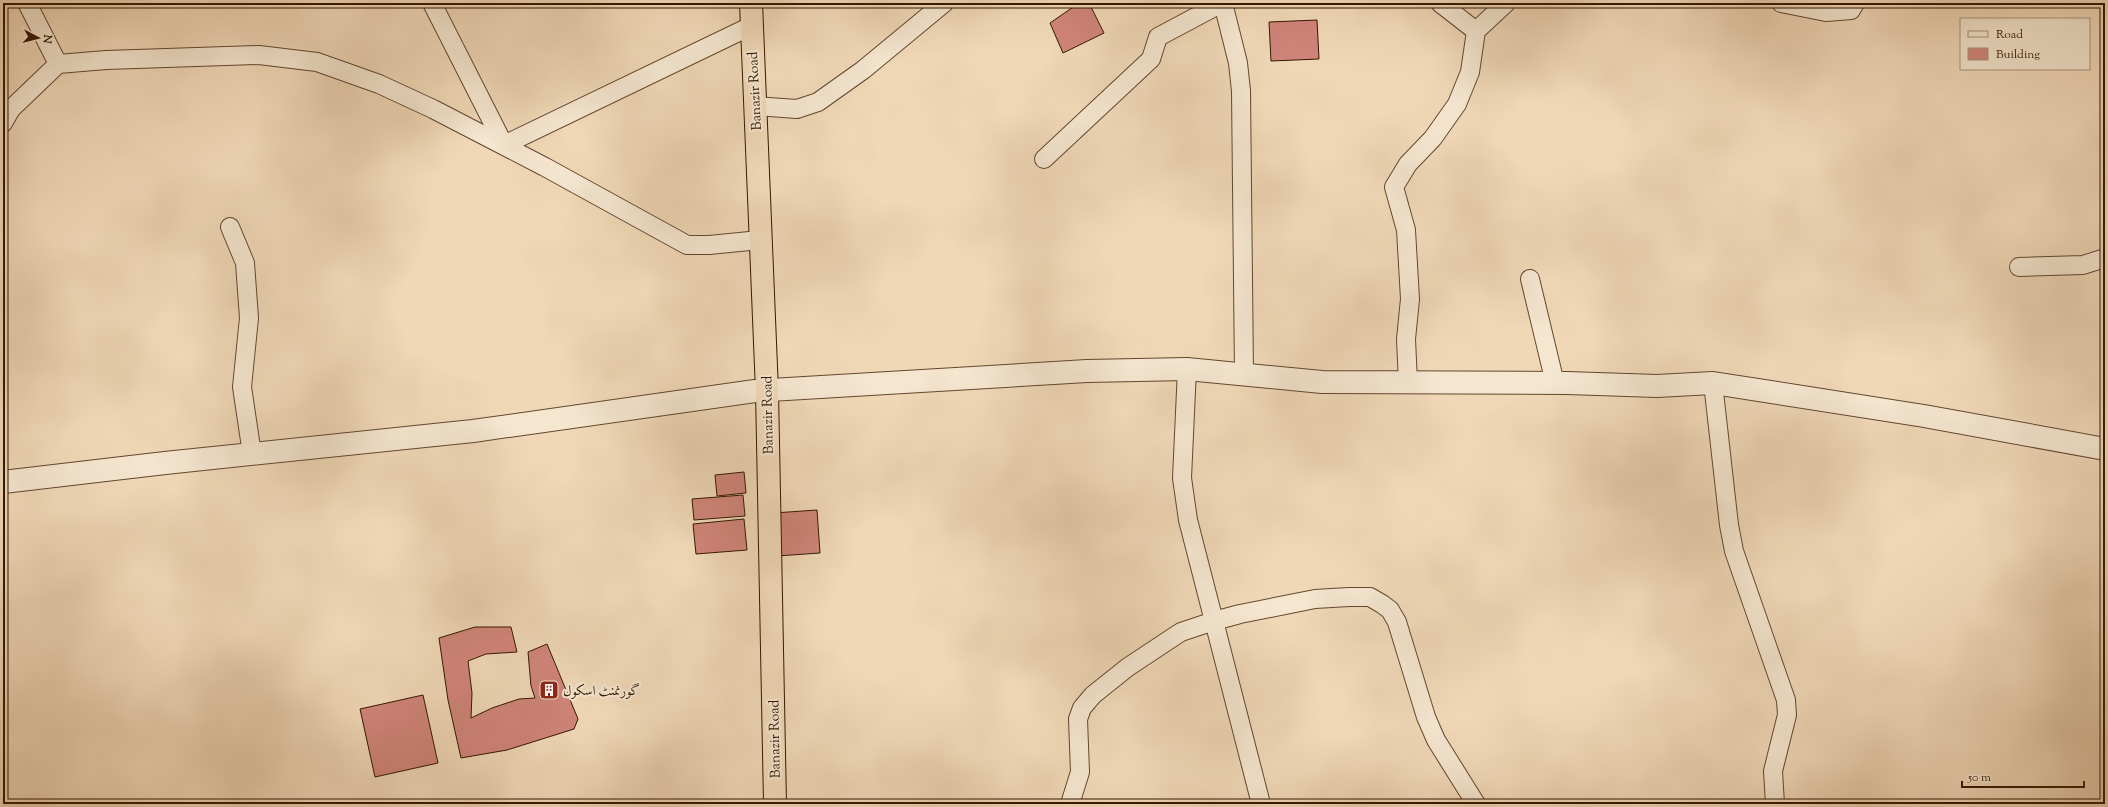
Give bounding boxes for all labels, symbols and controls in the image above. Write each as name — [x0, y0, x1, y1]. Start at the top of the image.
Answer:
north arrow — [18, 18, 58, 58]
legend — [1960, 18, 2090, 70]
text: Road — [1996, 26, 2023, 44]
text: N — [38, 33, 56, 45]
text: Building — [1996, 46, 2040, 64]
street label: Banazir Road — [744, 51, 768, 131]
street label: Banazir Road — [758, 375, 780, 455]
building icon: گورنمنٹ اسکول — [538, 679, 560, 701]
place label: گورنمنٹ اسکول — [563, 682, 640, 702]
street label: Banazir Road — [765, 699, 787, 779]
scale bar — [1962, 763, 2084, 789]
text: 50 m — [1967, 769, 1991, 787]

